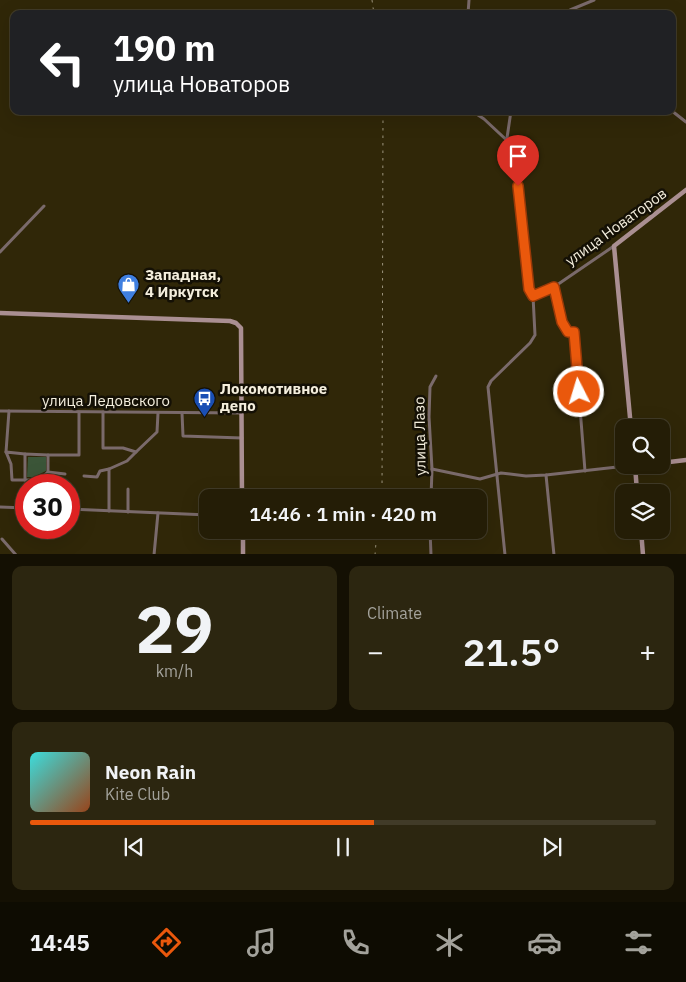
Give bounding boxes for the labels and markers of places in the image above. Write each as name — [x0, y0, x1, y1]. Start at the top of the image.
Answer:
pin — [497, 135, 539, 186]
place label: Западная, 4 Иркутск — [145, 265, 221, 301]
shop icon: Западная, 4 Иркутск — [117, 272, 141, 303]
place label: Локомотивное депо — [220, 379, 327, 415]
bus stop icon: Локомотивное депо — [192, 386, 216, 417]

